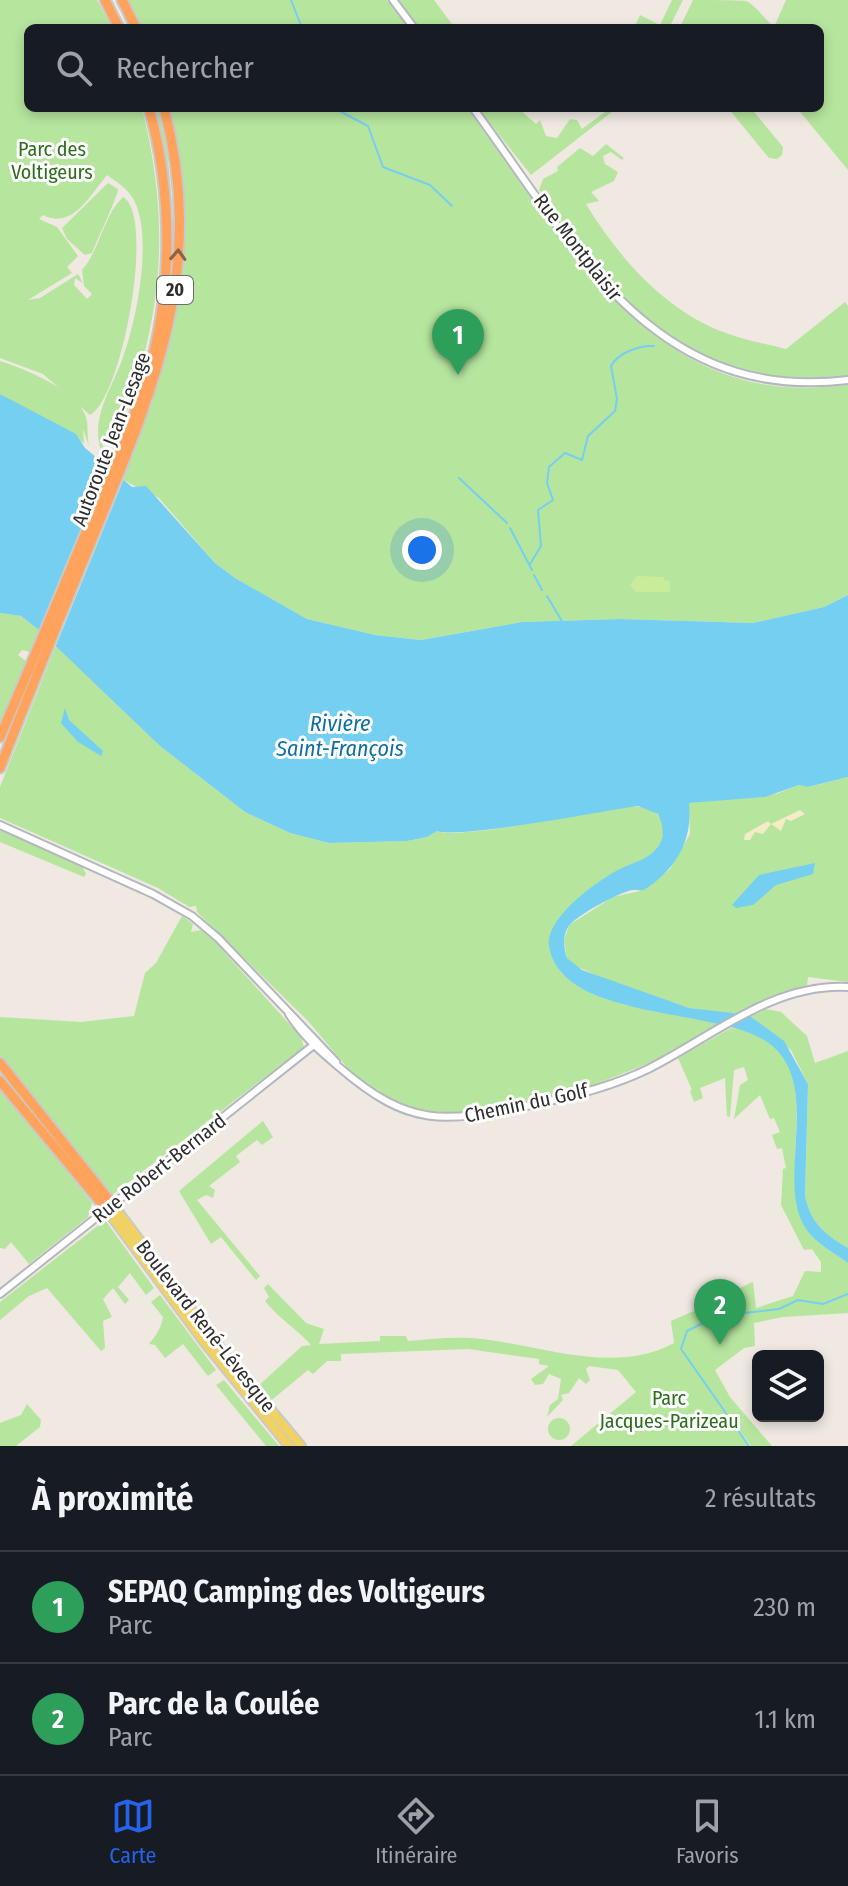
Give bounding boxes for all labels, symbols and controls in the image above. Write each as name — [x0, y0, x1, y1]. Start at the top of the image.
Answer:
search box — [24, 24, 824, 112]
icon: search — [52, 46, 96, 90]
text: Rechercher — [116, 50, 254, 86]
park label: Parc des Voltigeurs — [11, 137, 93, 184]
street label: Rue Montplaisir — [529, 189, 627, 305]
one-way arrow — [169, 248, 186, 261]
road number: 20 — [157, 276, 193, 304]
pin: 1 — [432, 309, 484, 375]
street label: Autoroute Jean-Lesage — [67, 349, 155, 529]
your location — [402, 530, 442, 570]
water label: Rivière Saint-François — [275, 710, 404, 762]
street label: Chemin du Golf — [462, 1078, 592, 1128]
street label: Rue Robert-Bernard — [87, 1108, 231, 1228]
street label: Boulevard René-Lévesque — [131, 1235, 281, 1417]
pin: 2 — [694, 1279, 746, 1345]
map controls — [752, 1350, 824, 1422]
button: layers — [752, 1350, 824, 1422]
park label: Parc Jacques-Parizeau — [599, 1386, 739, 1433]
text: À proximité — [32, 1478, 193, 1519]
text: 2 résultats — [705, 1483, 816, 1514]
text: SEPAQ Camping des Voltigeurs — [108, 1574, 485, 1610]
text: 1 — [53, 1592, 64, 1623]
text: 230 m — [753, 1592, 816, 1623]
text: Parc — [108, 1610, 152, 1641]
text: Parc de la Coulée — [108, 1686, 319, 1722]
text: 2 — [52, 1704, 64, 1735]
text: 1.1 km — [755, 1704, 816, 1735]
text: Parc — [108, 1722, 152, 1753]
tab: Carte — [109, 1794, 156, 1869]
tab: Itinéraire — [375, 1794, 457, 1869]
tab: Favoris — [676, 1794, 739, 1869]

